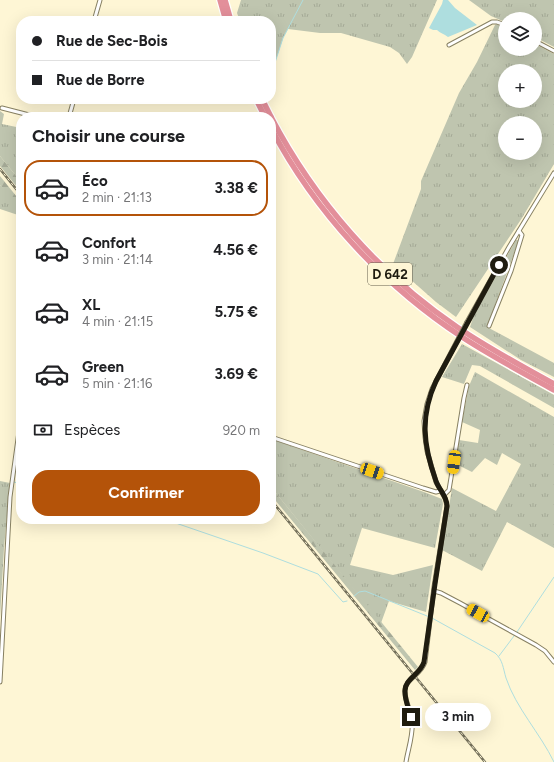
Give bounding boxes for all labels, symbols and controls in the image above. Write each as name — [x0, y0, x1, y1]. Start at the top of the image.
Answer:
map controls — [498, 12, 542, 160]
button: layers — [498, 12, 542, 56]
text: Rue de Sec-Bois — [56, 32, 167, 50]
button: + — [498, 64, 542, 108]
text: Rue de Borre — [56, 71, 144, 89]
button: − — [498, 116, 542, 160]
text: Choisir une course — [32, 125, 185, 147]
icon: car — [34, 170, 70, 206]
text: Éco — [82, 172, 108, 190]
text: 3.38 € — [214, 179, 258, 197]
text: 2 min · 21:13 — [82, 190, 152, 205]
icon: car — [34, 232, 70, 268]
text: Confort — [82, 234, 136, 252]
text: 4.56 € — [213, 241, 258, 259]
text: 3 min · 21:14 — [82, 252, 153, 267]
route start — [490, 256, 508, 274]
road number: D 642 — [368, 263, 412, 285]
icon: car — [34, 294, 70, 330]
text: XL — [82, 296, 100, 314]
text: 5.75 € — [215, 303, 258, 321]
text: 4 min · 21:15 — [82, 314, 153, 329]
icon: car — [34, 356, 70, 392]
text: Green — [82, 358, 124, 376]
text: 3.69 € — [215, 365, 258, 383]
text: 5 min · 21:16 — [82, 376, 152, 391]
icon: cash — [32, 419, 54, 441]
text: Espèces — [64, 421, 120, 439]
text: 920 m — [223, 423, 260, 438]
car — [446, 449, 462, 475]
car — [359, 461, 385, 481]
button: Confirmer — [32, 470, 260, 516]
car — [465, 602, 491, 624]
callout: 3 min — [425, 703, 491, 731]
route end — [402, 708, 420, 726]
text: 3 min — [442, 709, 474, 724]

